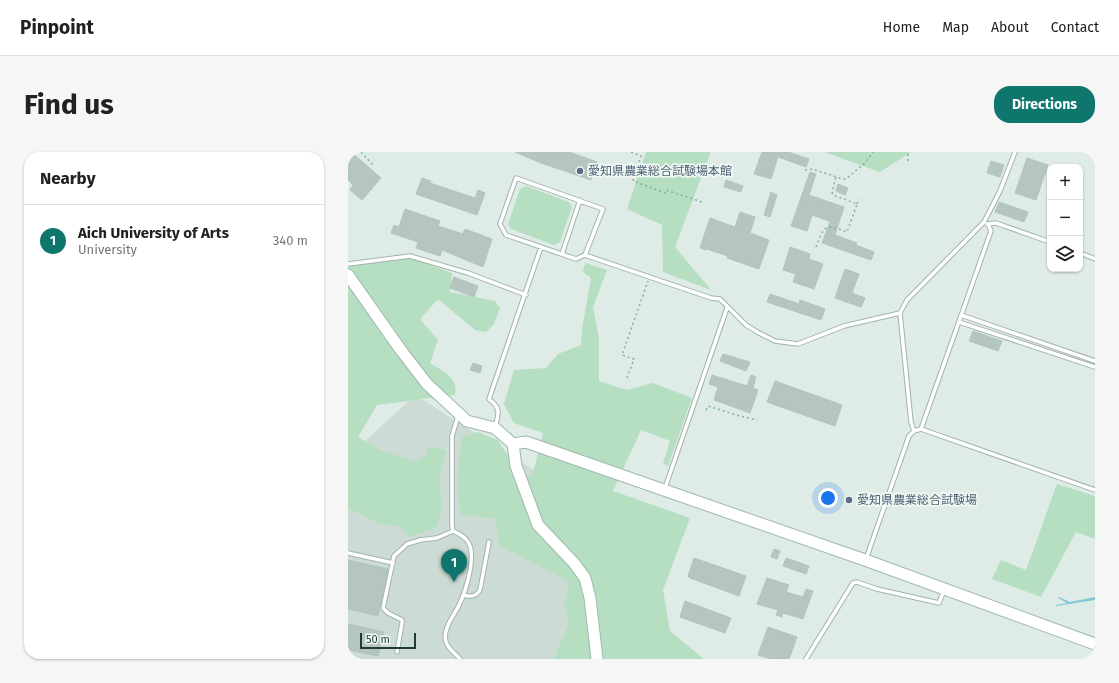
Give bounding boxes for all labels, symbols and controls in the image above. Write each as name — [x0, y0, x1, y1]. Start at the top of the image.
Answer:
text: Pinpoint — [20, 16, 94, 39]
text: Home — [883, 19, 920, 36]
text: Map — [942, 19, 969, 36]
text: About — [991, 19, 1029, 36]
text: Contact — [1051, 19, 1099, 36]
button: Directions — [994, 86, 1095, 123]
text: Find us — [24, 88, 114, 121]
place label: 愛知県農業総合試験場本館 — [588, 164, 732, 178]
map controls — [1047, 164, 1083, 272]
button: + — [1047, 164, 1083, 200]
marker: 愛知県農業総合試験場本館 — [575, 166, 585, 176]
text: Nearby — [40, 168, 95, 189]
button: − — [1047, 200, 1083, 236]
text: Aich University of Arts — [78, 224, 229, 242]
text: 1 — [50, 233, 56, 248]
text: 340 m — [273, 233, 308, 248]
button: layers — [1047, 236, 1083, 272]
text: University — [78, 242, 137, 257]
your location — [818, 488, 838, 508]
place label: 愛知県農業総合試験場 — [857, 493, 977, 507]
marker: 愛知県農業総合試験場 — [844, 495, 854, 505]
pin: 1 — [441, 549, 467, 582]
scale bar — [360, 631, 416, 650]
text: 50 m — [366, 633, 390, 646]

